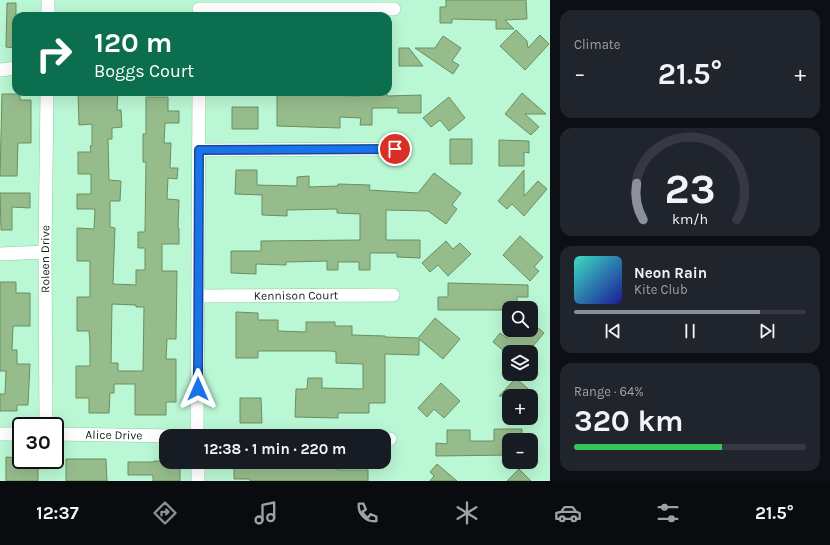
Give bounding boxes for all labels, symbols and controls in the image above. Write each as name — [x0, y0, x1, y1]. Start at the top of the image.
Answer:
text: 120 m — [94, 26, 172, 59]
icon: right — [28, 28, 80, 80]
text: Climate — [574, 37, 620, 52]
text: 21.5° — [658, 56, 722, 92]
text: Boggs Court — [94, 60, 194, 82]
text: − — [574, 61, 586, 87]
text: + — [794, 61, 806, 87]
pin — [378, 132, 412, 166]
icon: arrive — [384, 138, 406, 160]
text: 23 — [664, 164, 716, 212]
text: km/h — [672, 210, 708, 227]
street label: Roleen Drive — [38, 225, 52, 293]
text: Neon Rain — [634, 264, 707, 282]
text: Kite Club — [634, 282, 688, 297]
street label: Kennison Court — [254, 288, 339, 303]
map controls — [502, 301, 538, 469]
button: search — [502, 301, 538, 337]
icon: previous — [602, 320, 624, 342]
icon: pause — [679, 320, 701, 342]
icon: next — [756, 320, 778, 342]
button: layers — [502, 345, 538, 381]
position arrow — [177, 368, 219, 410]
text: Range · 64% — [574, 384, 644, 399]
button: + — [502, 389, 538, 425]
text: 320 km — [574, 403, 684, 439]
speed limit sign: 30 — [12, 417, 64, 469]
street label: Alice Drive — [85, 428, 143, 442]
button: − — [502, 433, 538, 469]
text: 12:38 · 1 min · 220 m — [204, 440, 346, 458]
icon: directions — [151, 499, 179, 527]
icon: music — [252, 499, 280, 527]
icon: phone — [353, 499, 381, 527]
icon: climate — [453, 499, 481, 527]
icon: car — [554, 499, 582, 527]
icon: filters — [654, 499, 682, 527]
text: 12:37 — [36, 502, 79, 524]
text: 21.5° — [755, 502, 794, 524]

